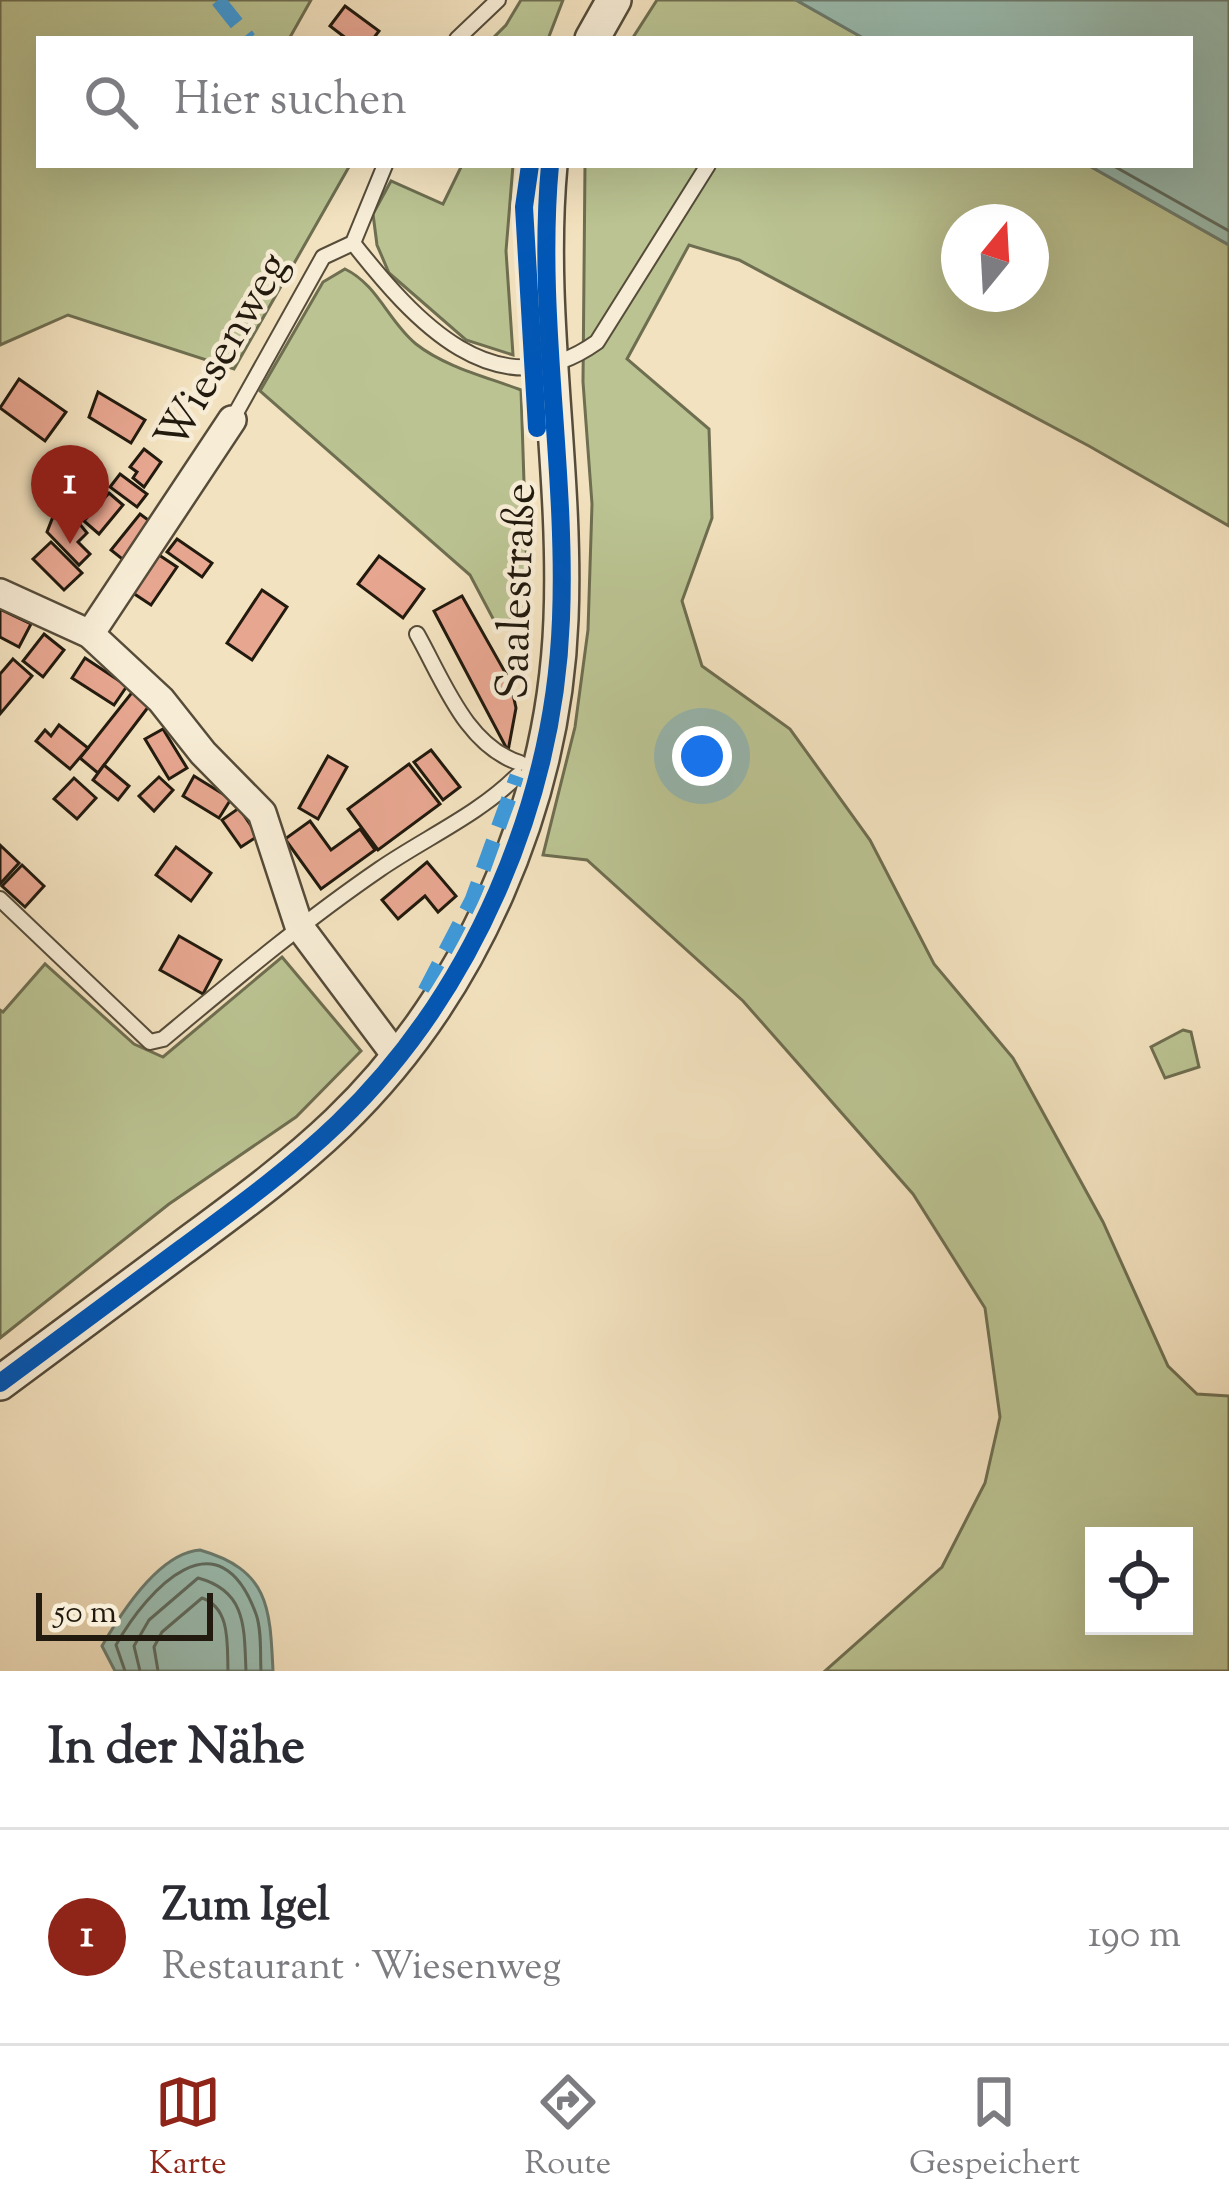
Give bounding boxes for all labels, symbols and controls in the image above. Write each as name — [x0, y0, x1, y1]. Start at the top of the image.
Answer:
search box — [36, 36, 1193, 168]
icon: search — [78, 69, 144, 135]
text: Hier suchen — [174, 70, 407, 135]
north arrow — [941, 204, 1049, 312]
street label: Wiesenweg — [142, 241, 308, 464]
pin: 1 — [31, 445, 109, 544]
street label: Saalestraße — [483, 482, 556, 701]
your location — [672, 726, 732, 786]
map controls — [1085, 1527, 1193, 1635]
button: locate — [1085, 1527, 1193, 1635]
scale bar — [36, 1587, 213, 1640]
text: 50 m — [54, 1590, 117, 1638]
text: In der Nähe — [48, 1713, 305, 1786]
text: Zum Igel — [162, 1876, 330, 1941]
text: 1 — [80, 1909, 94, 1965]
text: 190 m — [1088, 1909, 1181, 1965]
text: Restaurant · Wiesenweg — [162, 1941, 561, 1997]
tab: Karte — [149, 2069, 227, 2189]
tab: Route — [525, 2069, 611, 2189]
tab: Gespeichert — [909, 2069, 1080, 2189]

